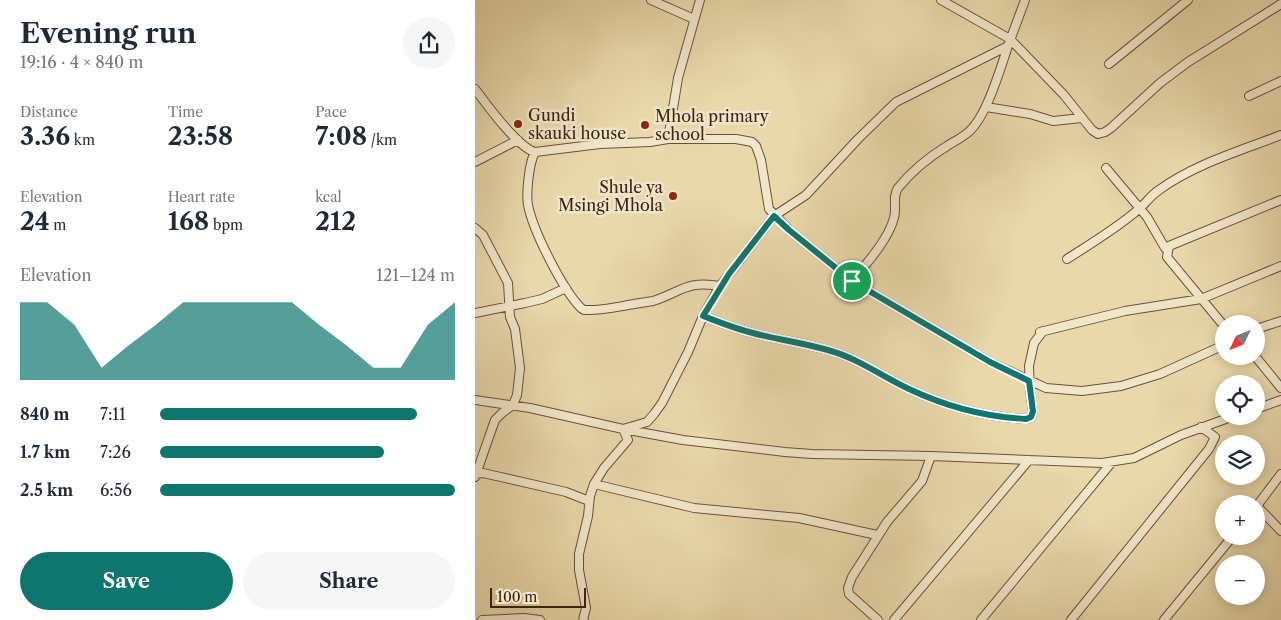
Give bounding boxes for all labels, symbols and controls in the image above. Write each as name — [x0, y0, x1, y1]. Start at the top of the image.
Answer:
text: Evening run — [20, 16, 196, 50]
button: share — [403, 17, 455, 69]
text: 19:16 · 4 × 840 m — [20, 52, 143, 72]
text: Distance — [20, 103, 78, 121]
text: Time — [168, 103, 203, 121]
text: Pace — [315, 103, 347, 121]
place label: Gundi skauki house — [528, 105, 626, 143]
place label: Mhola primary school — [655, 106, 770, 144]
marker: Gundi skauki house — [512, 118, 524, 130]
marker: Mhola primary school — [639, 119, 651, 131]
text: 3.36 — [20, 121, 70, 152]
text: 23:58 — [168, 121, 233, 152]
text: 7:08 — [315, 121, 367, 152]
text: km — [70, 131, 95, 149]
text: /km — [367, 131, 397, 149]
place label: Shule ya Msingi Mhola — [558, 177, 664, 215]
text: Elevation — [20, 188, 83, 206]
text: Heart rate — [168, 188, 235, 206]
text: kcal — [315, 188, 342, 206]
marker: Shule ya Msingi Mhola — [667, 190, 679, 202]
text: 24 — [20, 206, 50, 237]
text: 168 — [168, 206, 209, 237]
text: 212 — [315, 206, 356, 237]
text: m — [50, 216, 66, 234]
text: bpm — [209, 216, 243, 234]
pin — [831, 260, 873, 302]
text: Elevation — [20, 265, 91, 285]
text: 121–124 m — [376, 265, 455, 285]
icon: arrive — [838, 267, 866, 295]
north arrow — [1215, 315, 1265, 365]
map controls — [1215, 315, 1265, 605]
button: locate — [1215, 375, 1265, 425]
text: 840 m — [20, 404, 69, 424]
text: 7:11 — [100, 404, 126, 424]
button: layers — [1215, 435, 1265, 485]
text: 1.7 km — [20, 442, 70, 462]
text: 7:26 — [100, 442, 131, 462]
text: 2.5 km — [20, 480, 73, 500]
text: 6:56 — [100, 480, 132, 500]
button: + — [1215, 495, 1265, 545]
button: Save — [20, 552, 233, 610]
button: Share — [243, 552, 455, 610]
button: − — [1215, 555, 1265, 605]
scale bar — [490, 585, 586, 608]
text: 100 m — [497, 588, 537, 606]

